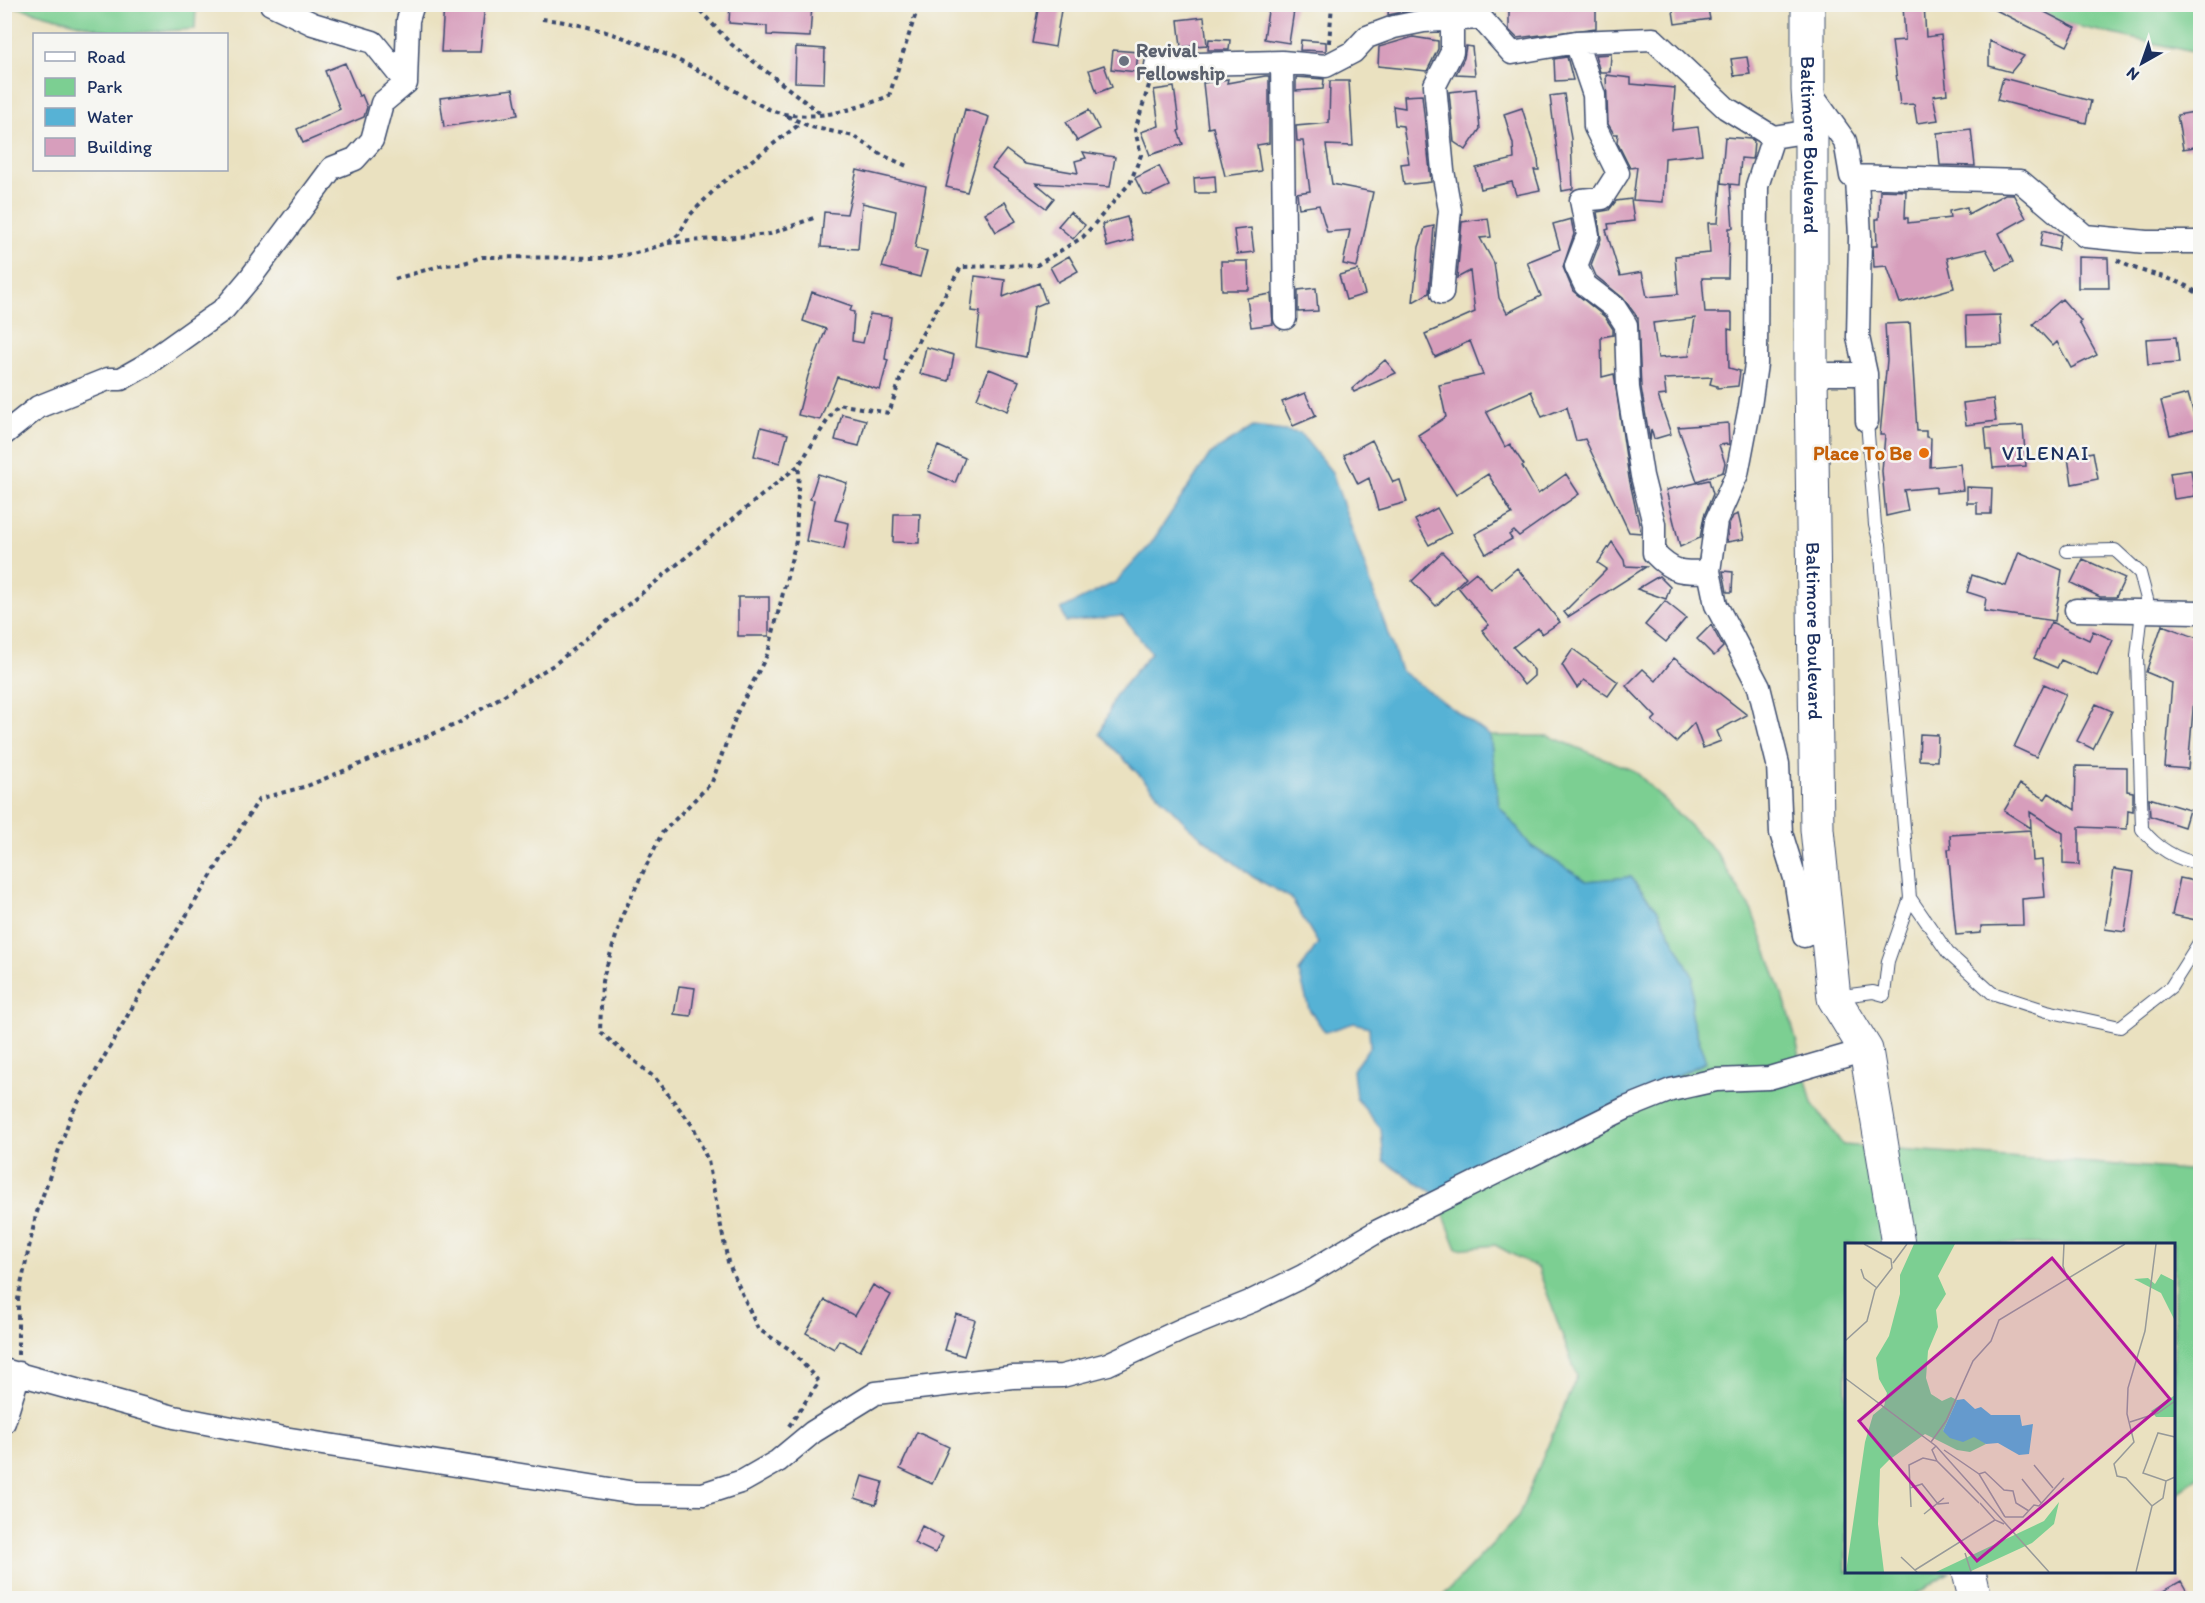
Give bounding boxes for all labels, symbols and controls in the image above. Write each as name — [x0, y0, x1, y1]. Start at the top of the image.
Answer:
legend — [33, 33, 228, 171]
north arrow — [2112, 33, 2172, 93]
place label: Revival Fellowship — [1136, 38, 1225, 86]
text: Road — [87, 46, 126, 68]
marker: Revival Fellowship — [1117, 54, 1131, 68]
street label: Baltimore Boulevard — [1796, 56, 1823, 234]
text: N — [2122, 63, 2143, 85]
text: Park — [87, 76, 122, 98]
text: Water — [87, 106, 133, 128]
text: Building — [87, 136, 153, 158]
district label: VILENAI — [2002, 440, 2090, 465]
place label: Place To Be — [1813, 441, 1912, 465]
marker: Place To Be — [1917, 446, 1931, 460]
street label: Baltimore Boulevard — [1801, 542, 1828, 720]
inset map — [1845, 1243, 2175, 1573]

